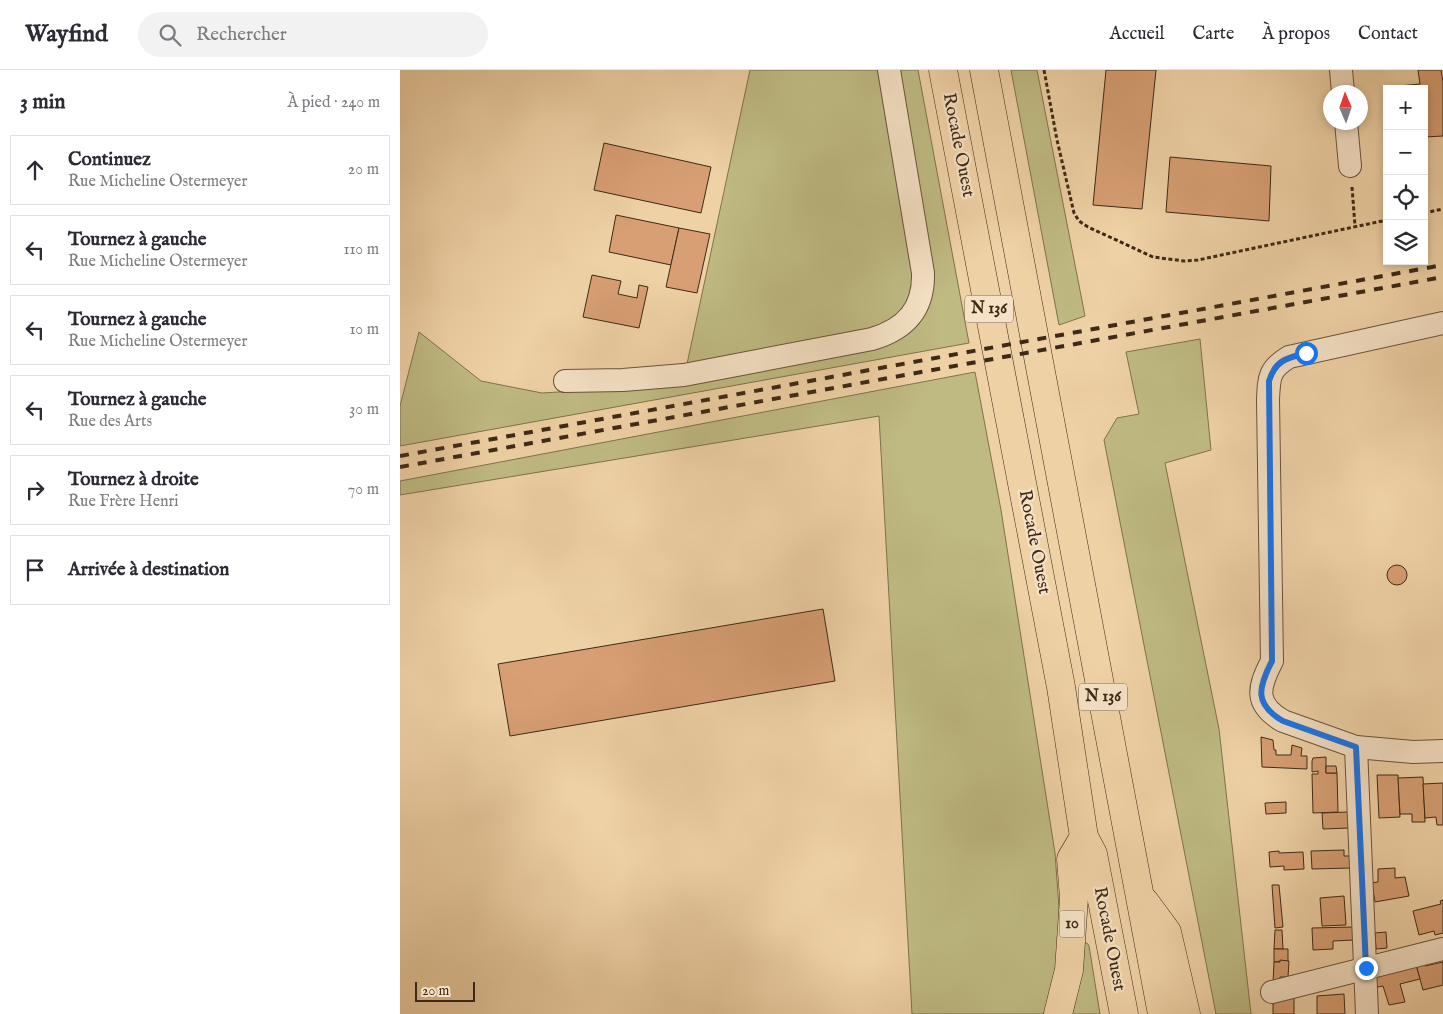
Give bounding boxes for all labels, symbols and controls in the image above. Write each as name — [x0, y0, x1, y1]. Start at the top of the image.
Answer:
search box — [138, 12, 488, 57]
text: Wayfind — [25, 19, 108, 50]
icon: search — [156, 21, 184, 49]
text: Rechercher — [196, 23, 287, 47]
text: Accueil — [1110, 23, 1165, 46]
text: Carte — [1193, 23, 1234, 46]
text: À propos — [1262, 23, 1330, 46]
text: Contact — [1358, 23, 1418, 46]
north arrow — [1323, 85, 1368, 130]
map controls — [1383, 85, 1428, 265]
button: + — [1383, 85, 1428, 130]
text: 3 min — [20, 89, 65, 116]
street label: Rocade Ouest — [937, 91, 979, 199]
text: À pied · 240 m — [287, 93, 380, 113]
button: − — [1383, 130, 1428, 175]
text: Continuez — [68, 148, 151, 172]
icon: ahead — [21, 156, 49, 184]
text: 20 m — [348, 160, 379, 180]
text: Rue Micheline Ostermeyer — [68, 172, 247, 192]
button: locate — [1383, 175, 1428, 220]
button: layers — [1383, 220, 1428, 265]
text: Tournez à gauche — [68, 228, 207, 252]
icon: left — [21, 236, 49, 264]
text: 110 m — [343, 240, 379, 260]
text: Rue Micheline Ostermeyer — [68, 252, 247, 272]
road number: N 136 — [965, 295, 1013, 322]
text: Tournez à gauche — [68, 308, 207, 332]
icon: left — [21, 316, 49, 344]
text: 10 m — [349, 320, 379, 340]
text: Rue Micheline Ostermeyer — [68, 332, 247, 352]
route start — [1295, 342, 1318, 365]
text: Tournez à gauche — [68, 388, 207, 412]
icon: left — [21, 396, 49, 424]
text: 30 m — [349, 400, 379, 420]
text: Rue des Arts — [68, 412, 152, 432]
text: Tournez à droite — [68, 468, 199, 492]
icon: right — [21, 476, 49, 504]
text: 70 m — [348, 480, 379, 500]
street label: Rocade Ouest — [1013, 488, 1055, 596]
text: Rue Frère Henri — [68, 492, 179, 512]
icon: arrive — [21, 556, 49, 584]
text: Arrivée à destination — [68, 558, 229, 582]
road number: N 136 — [1079, 684, 1127, 710]
street label: Rocade Ouest — [1088, 885, 1130, 993]
road number: 10 — [1060, 911, 1084, 938]
route end — [1355, 957, 1378, 980]
scale bar — [415, 979, 475, 1002]
text: 20 m — [422, 982, 449, 1000]

